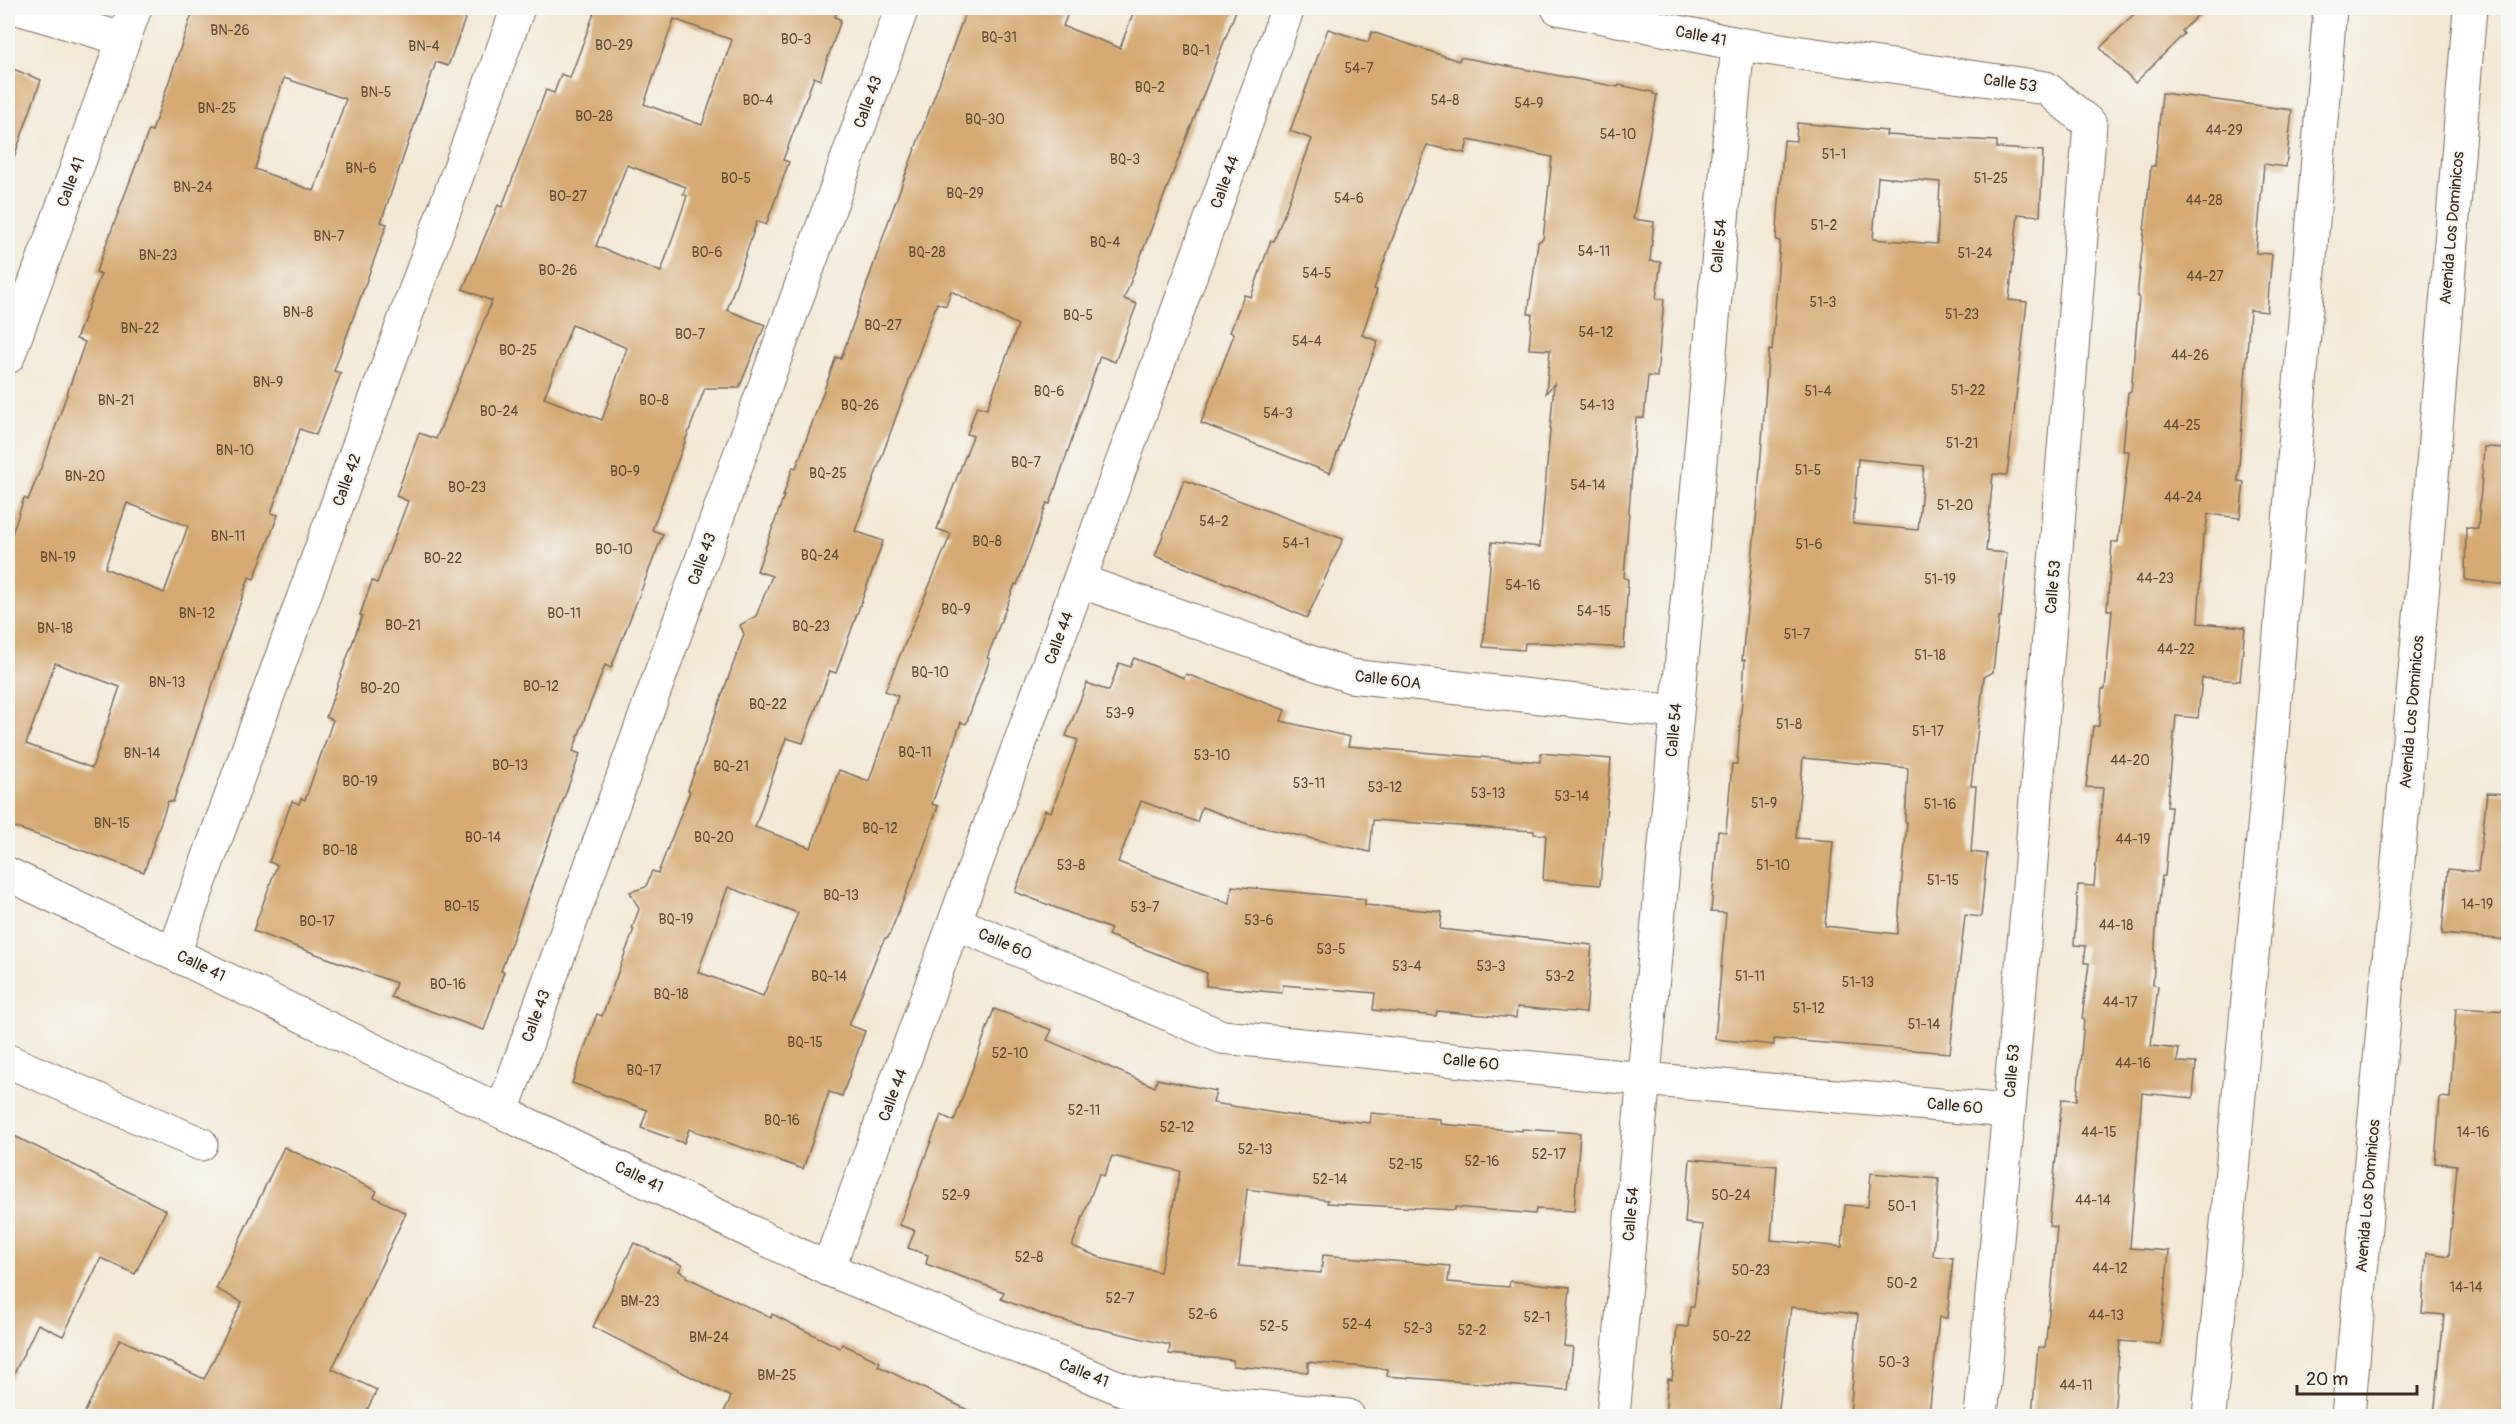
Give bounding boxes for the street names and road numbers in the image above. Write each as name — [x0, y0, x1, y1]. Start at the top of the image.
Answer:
street label: Calle 41 — [1674, 21, 1728, 51]
street label: Calle 53 — [1982, 69, 2038, 97]
street label: Calle 43 — [849, 73, 887, 131]
street label: Avenida Los Dominicos — [2435, 150, 2469, 306]
street label: Calle 44 — [1206, 153, 1244, 211]
street label: Calle 41 — [53, 154, 89, 210]
street label: Calle 54 — [1707, 218, 1731, 274]
street label: Calle 42 — [328, 451, 366, 509]
street label: Calle 43 — [683, 530, 721, 588]
street label: Calle 53 — [2041, 559, 2065, 615]
street label: Calle 44 — [1040, 609, 1078, 667]
street label: Avenida Los Dominicos — [2395, 634, 2429, 790]
street label: Calle 60A — [1354, 666, 1422, 694]
street label: Calle 54 — [1662, 702, 1686, 758]
street label: Calle 60 — [975, 924, 1035, 964]
street label: Calle 41 — [173, 946, 229, 986]
street label: Calle 43 — [517, 987, 555, 1045]
street label: Calle 53 — [2000, 1043, 2024, 1099]
street label: Calle 60 — [1442, 1049, 1500, 1075]
street label: Calle 44 — [874, 1066, 912, 1124]
street label: Calle 60 — [1926, 1094, 1984, 1118]
street label: Avenida Los Dominicos — [2351, 1118, 2385, 1274]
street label: Calle 41 — [611, 1157, 667, 1197]
street label: Calle 54 — [1619, 1186, 1643, 1242]
street label: Calle 41 — [1056, 1354, 1112, 1392]

